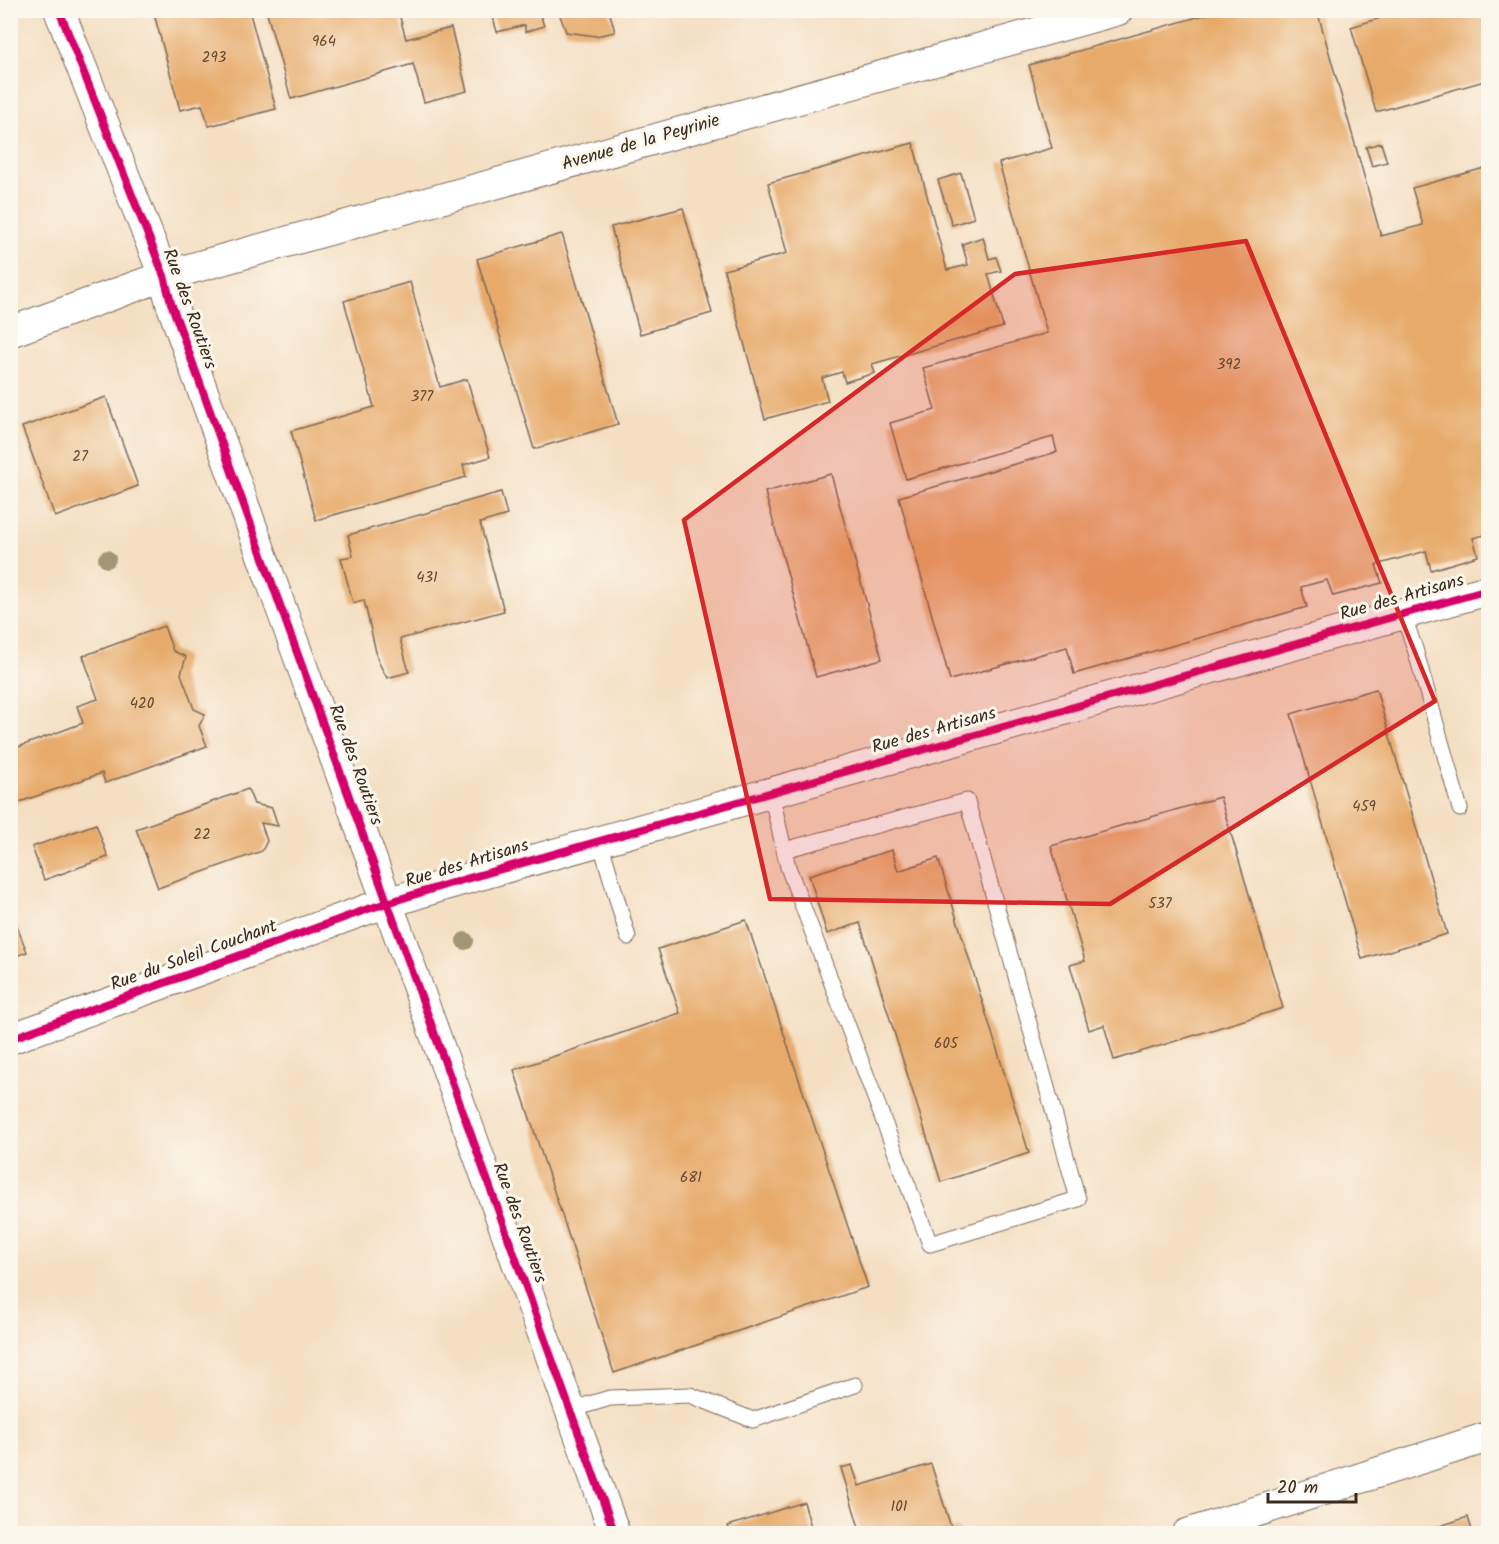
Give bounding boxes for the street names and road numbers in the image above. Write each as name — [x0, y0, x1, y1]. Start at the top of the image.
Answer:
street label: Avenue de la Peyrinie — [559, 107, 723, 179]
street label: Rue des Routiers — [154, 244, 224, 374]
street label: Rue des Artisans — [1336, 566, 1468, 630]
street label: Rue des Artisans — [868, 699, 1000, 763]
street label: Rue des Routiers — [320, 700, 390, 830]
street label: Rue des Artisans — [402, 831, 533, 897]
street label: Rue du Soleil Couchant — [106, 912, 282, 1000]
street label: Rue des Routiers — [484, 1158, 554, 1288]

